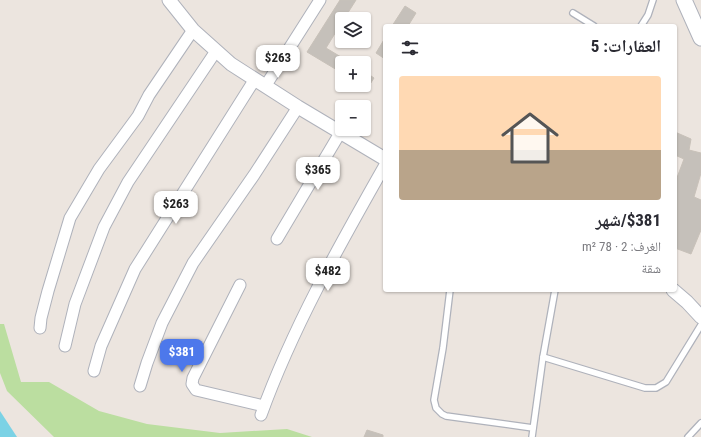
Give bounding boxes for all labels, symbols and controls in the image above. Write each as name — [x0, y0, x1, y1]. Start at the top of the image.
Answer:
map controls — [335, 12, 371, 136]
button: layers — [335, 12, 371, 48]
text: العقارات: 5 — [591, 36, 661, 56]
icon: filters — [399, 37, 421, 59]
pin: $263 — [254, 45, 302, 79]
text: $263 — [265, 50, 291, 65]
button: + — [335, 56, 371, 92]
button: − — [335, 100, 371, 136]
icon: home — [494, 102, 566, 174]
pin: $365 — [294, 157, 342, 191]
text: $365 — [305, 162, 331, 177]
pin: $263 — [152, 191, 200, 225]
text: $263 — [163, 196, 189, 211]
text: $381/شهر — [596, 210, 661, 230]
text: الغرف: 2 · 78 m² — [582, 239, 661, 254]
pin: $482 — [304, 258, 352, 292]
text: شقة — [642, 261, 661, 276]
text: $482 — [315, 263, 341, 278]
pin: $381 — [158, 339, 206, 373]
text: $381 — [169, 344, 195, 359]

